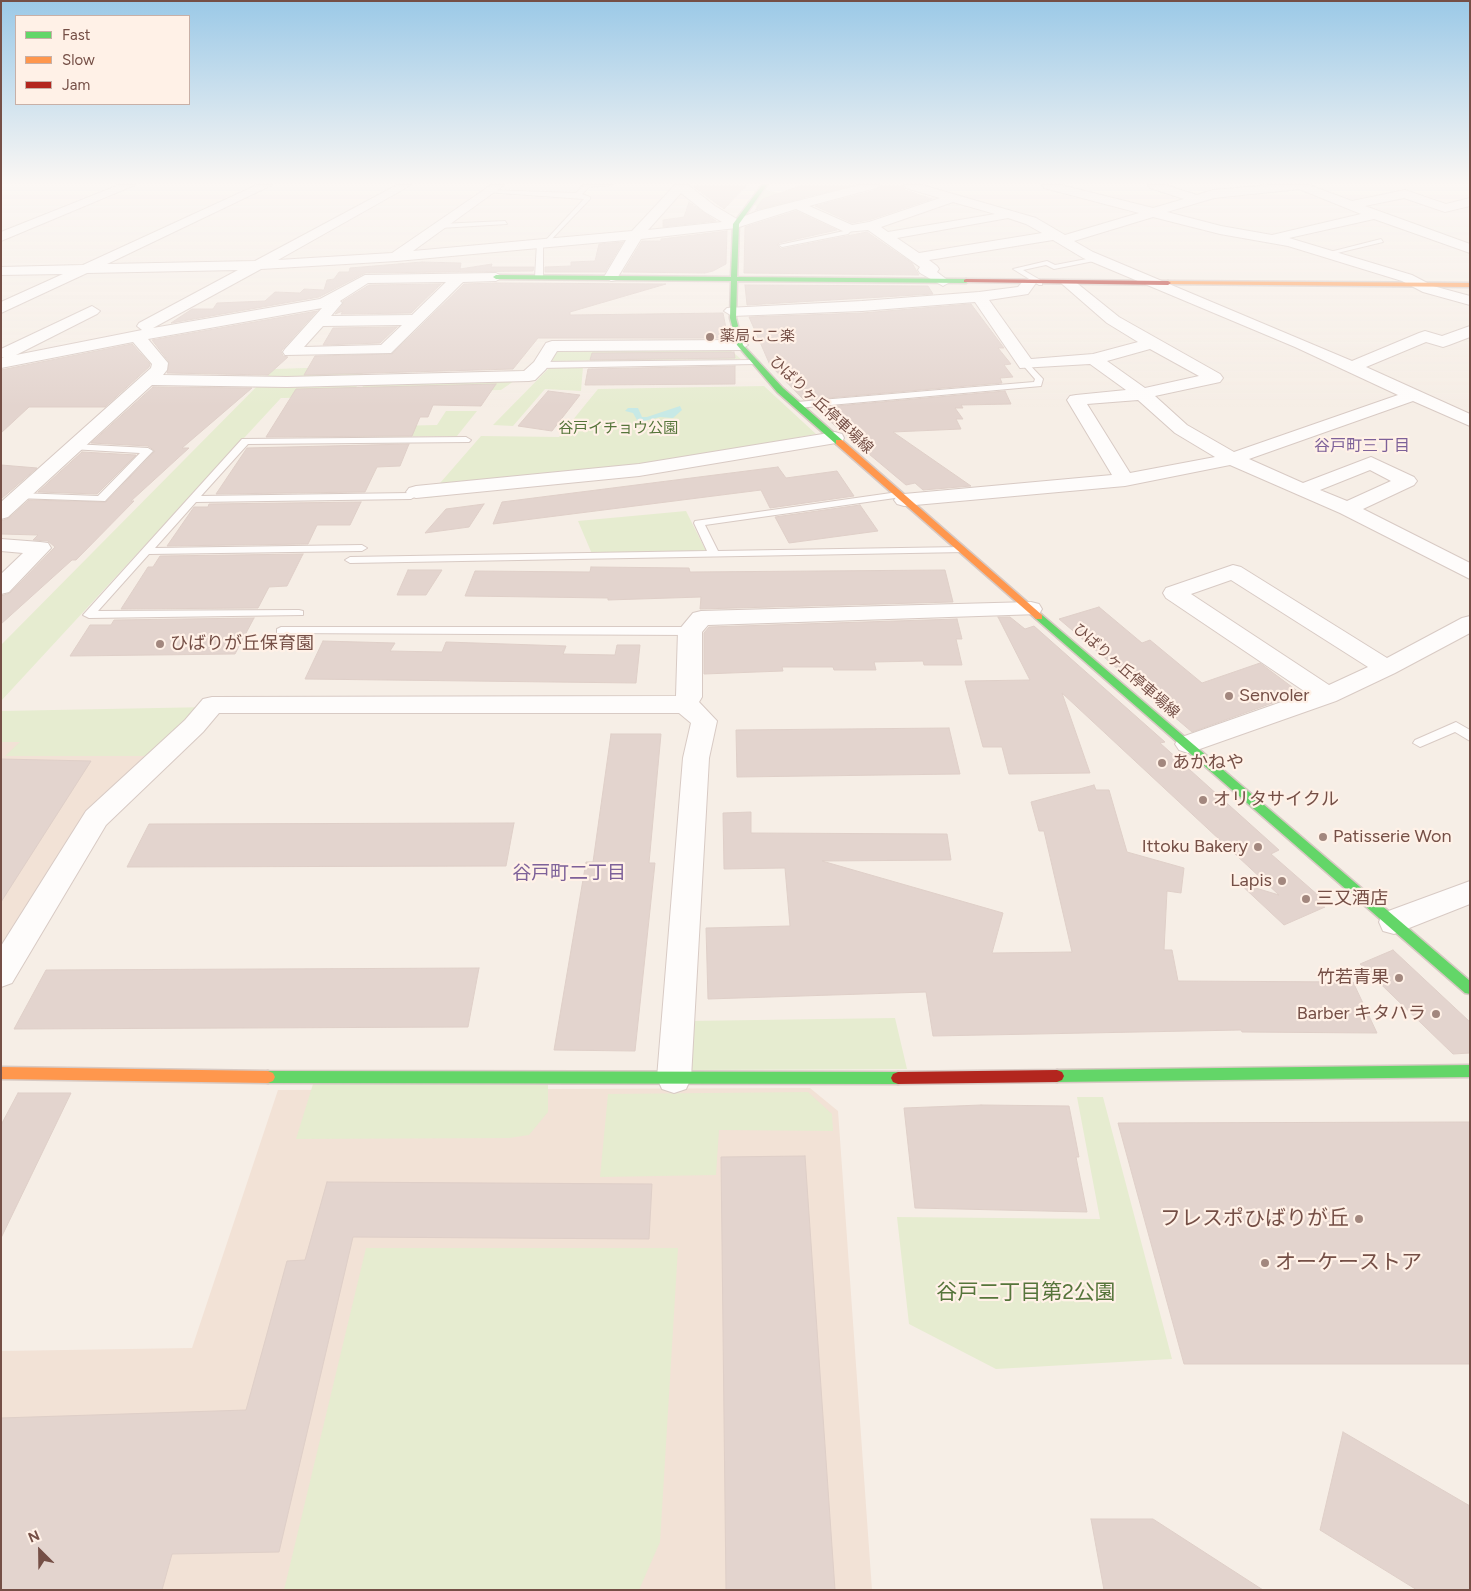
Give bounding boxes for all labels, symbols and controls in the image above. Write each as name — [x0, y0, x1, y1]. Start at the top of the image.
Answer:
legend — [15, 15, 190, 105]
text: Fast — [62, 26, 90, 44]
text: Slow — [62, 51, 95, 69]
text: Jam — [62, 76, 90, 94]
place label: 薬局ここ楽 — [720, 328, 795, 346]
marker: 薬局ここ楽 — [704, 331, 716, 343]
street label: ひばりヶ丘停車場線 — [765, 352, 877, 458]
park label: 谷戸イチョウ公園 — [558, 420, 678, 438]
district label: 谷戸町三丁目 — [1314, 436, 1410, 456]
street label: ひばりヶ丘停車場線 — [1069, 620, 1183, 722]
place label: ひばりが丘保育園 — [170, 633, 314, 655]
marker: ひばりが丘保育園 — [154, 638, 166, 650]
place label: Senvoler — [1239, 685, 1309, 707]
marker: Senvoler — [1223, 690, 1235, 702]
place label: あかねや — [1172, 752, 1244, 774]
marker: あかねや — [1156, 757, 1168, 769]
place label: オリタサイクル — [1213, 789, 1339, 811]
marker: オリタサイクル — [1197, 794, 1209, 806]
place label: Patisserie Won — [1333, 826, 1452, 848]
marker: Patisserie Won — [1317, 831, 1329, 843]
place label: Ittoku Bakery — [1142, 836, 1248, 858]
marker: Ittoku Bakery — [1252, 841, 1264, 853]
district label: 谷戸町二丁目 — [512, 862, 626, 884]
place label: Lapis — [1230, 870, 1272, 892]
marker: Lapis — [1276, 875, 1288, 887]
place label: 三又酒店 — [1316, 888, 1388, 910]
marker: 三又酒店 — [1300, 893, 1312, 905]
place label: 竹若青果 — [1317, 967, 1389, 989]
marker: 竹若青果 — [1393, 972, 1405, 984]
place label: Barber キタハラ — [1297, 1003, 1426, 1025]
marker: Barber キタハラ — [1430, 1008, 1442, 1020]
place label: フレスポひばりが丘 — [1160, 1206, 1349, 1232]
marker: フレスポひばりが丘 — [1353, 1213, 1365, 1225]
place label: オーケーストア — [1275, 1250, 1422, 1276]
marker: オーケーストア — [1259, 1257, 1271, 1269]
park label: 谷戸二丁目第2公園 — [936, 1280, 1116, 1306]
north arrow — [15, 1526, 65, 1576]
text: N — [26, 1527, 42, 1547]

